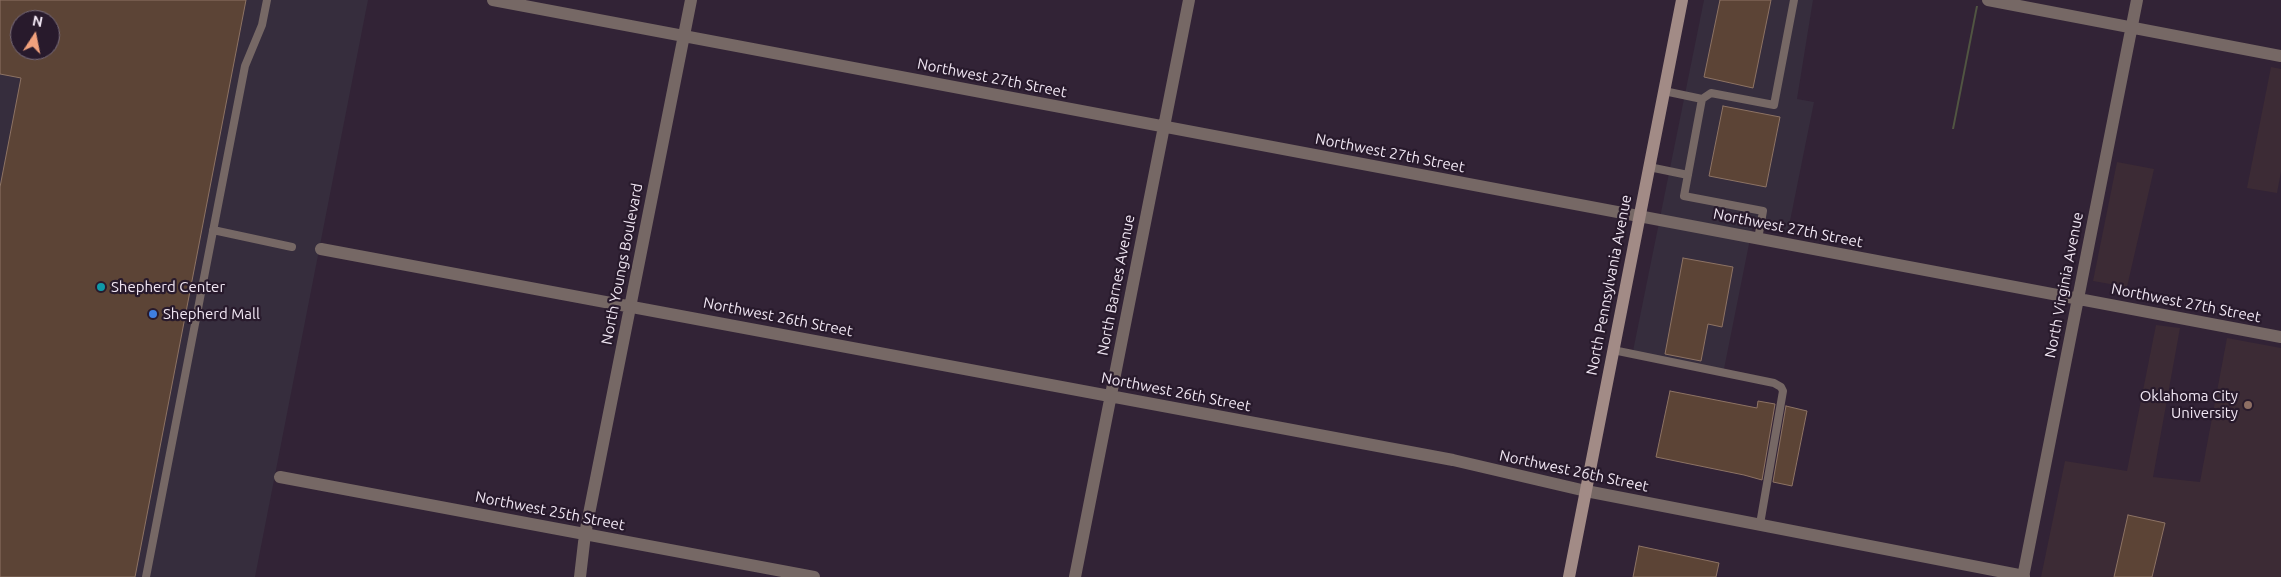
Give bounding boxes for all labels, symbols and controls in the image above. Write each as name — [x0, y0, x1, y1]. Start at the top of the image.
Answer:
north arrow — [10, 10, 60, 60]
text: N — [31, 12, 44, 30]
street label: Northwest 27th Street — [916, 55, 1068, 101]
street label: Northwest 27th Street — [1314, 130, 1466, 176]
street label: North Youngs Boulevard — [598, 182, 646, 346]
street label: North Pennsylvania Avenue — [1583, 193, 1635, 377]
street label: Northwest 27th Street — [1712, 205, 1864, 251]
street label: North Virginia Avenue — [2041, 210, 2087, 360]
street label: North Barnes Avenue — [1093, 213, 1139, 357]
place label: Shepherd Center — [111, 278, 225, 296]
street label: Northwest 27th Street — [2110, 280, 2262, 326]
marker: Shepherd Center — [95, 281, 107, 293]
street label: Northwest 26th Street — [702, 294, 854, 340]
place label: Shepherd Mall — [163, 305, 260, 323]
marker: Shepherd Mall — [147, 308, 159, 320]
street label: Northwest 26th Street — [1100, 369, 1252, 415]
place label: Oklahoma City University — [2140, 387, 2238, 422]
marker: Oklahoma City University — [2242, 399, 2254, 411]
street label: Northwest 26th Street — [1498, 446, 1650, 496]
street label: Northwest 25th Street — [474, 488, 626, 534]

